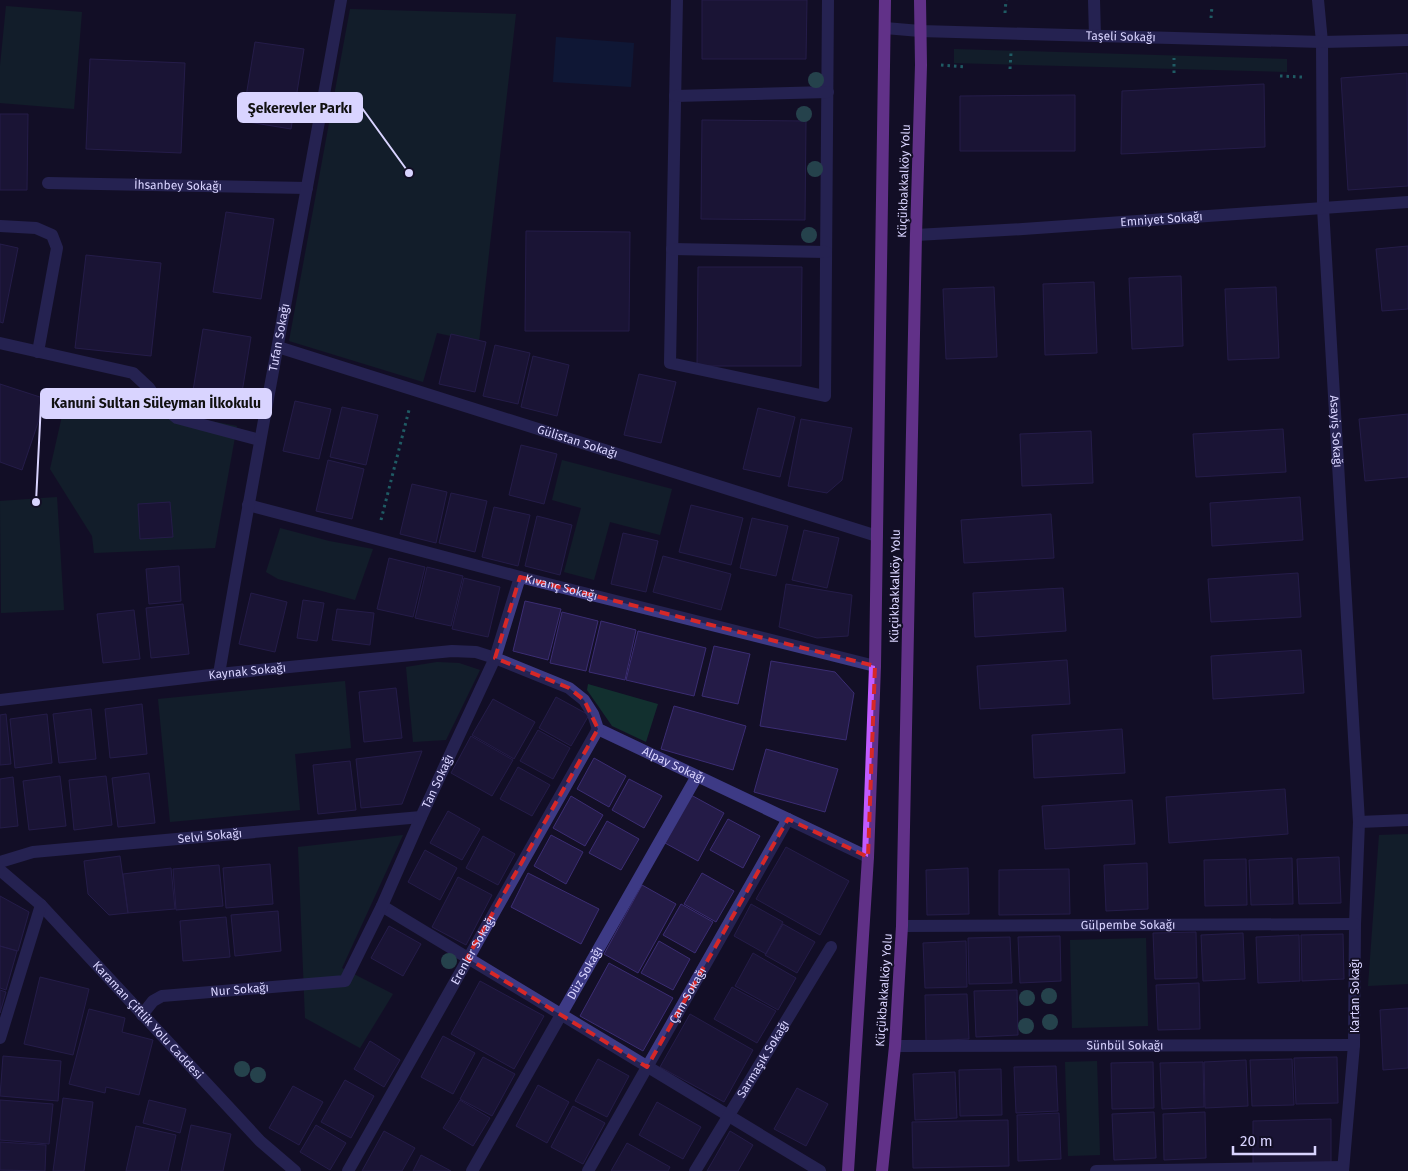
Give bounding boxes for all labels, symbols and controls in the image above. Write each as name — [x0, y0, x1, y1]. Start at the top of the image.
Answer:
street label: Taşeli Sokağı — [1086, 29, 1156, 44]
callout: Şekerevler Parkı — [238, 93, 362, 122]
text: Şekerevler Parkı — [248, 100, 352, 118]
street label: Küçükbakkalköy Yolu — [895, 124, 913, 238]
street label: İhsanbey Sokağı — [134, 177, 222, 193]
street label: Emniyet Sokağı — [1120, 209, 1203, 229]
street label: Tufan Sokağı — [266, 302, 292, 372]
callout: Kanuni Sultan Süleyman İlkokulu — [41, 389, 271, 418]
text: Kanuni Sultan Süleyman İlkokulu — [51, 394, 261, 412]
street label: Asayiş Sokağı — [1327, 395, 1345, 468]
street label: Gülistan Sokağı — [535, 422, 619, 461]
street label: Küçükbakkalköy Yolu — [887, 529, 903, 643]
street label: Kıvanç Sokağı — [524, 572, 599, 603]
street label: Kaynak Sokağı — [208, 660, 287, 682]
street label: Alpay Sokağı — [640, 744, 708, 786]
street label: Tan Sokağı — [419, 752, 456, 810]
street label: Selvi Sokağı — [177, 826, 243, 846]
street label: Erenler Sokağı — [448, 913, 498, 987]
street label: Gülpembe Sokağı — [1081, 918, 1175, 932]
street label: Küçükbakkalköy Yolu — [873, 933, 895, 1047]
street label: Düz Sokağı — [564, 944, 605, 1002]
street label: Karaman Çiftlik Yolu Caddesi — [90, 958, 206, 1082]
street label: Kartan Sokağı — [1348, 959, 1362, 1033]
street label: Çam Sokağı — [666, 965, 709, 1026]
street label: Nur Sokağı — [210, 980, 269, 999]
street label: Sarmaşık Sokağı — [734, 1018, 792, 1100]
street label: Sünbül Sokağı — [1086, 1038, 1164, 1053]
scale bar — [1233, 1124, 1316, 1156]
text: 20 m — [1240, 1132, 1273, 1150]

